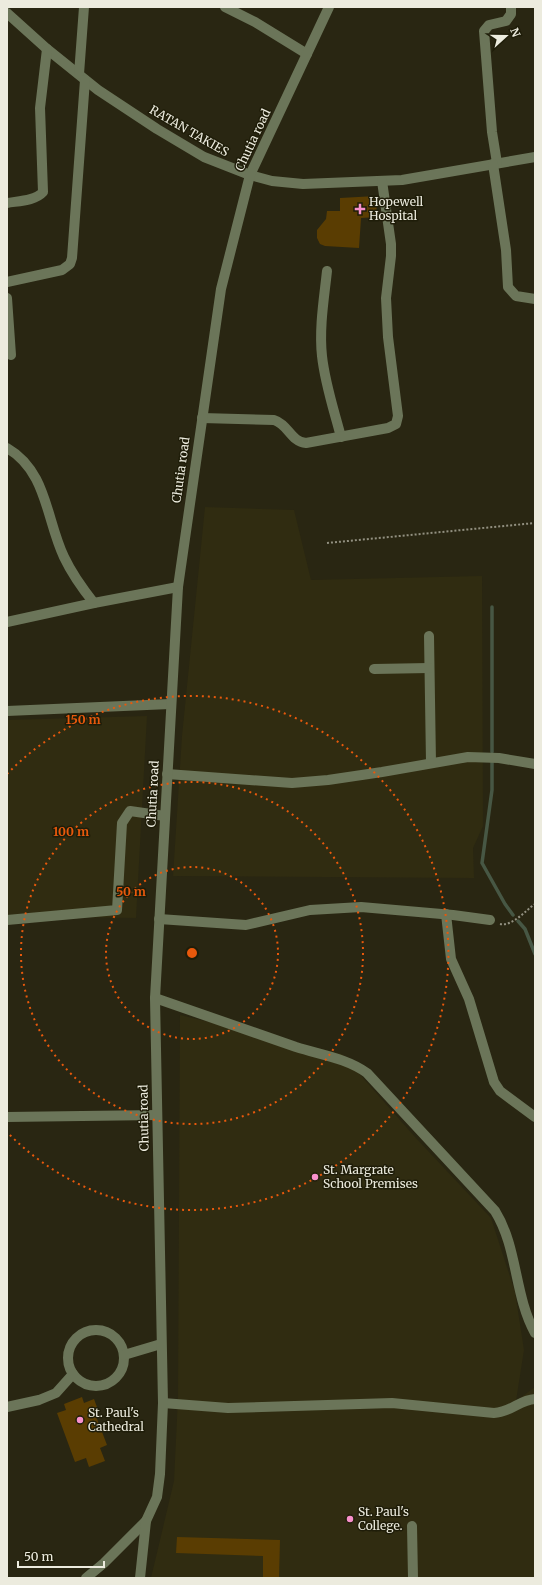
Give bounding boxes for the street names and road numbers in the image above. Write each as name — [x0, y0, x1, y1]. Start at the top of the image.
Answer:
street label: RATAN TAKIES — [147, 102, 232, 159]
street label: Chutia road — [232, 106, 273, 173]
street label: Chutia road — [168, 436, 193, 504]
street label: Chutia road — [143, 760, 162, 828]
street label: Chutia road — [135, 1085, 152, 1152]

